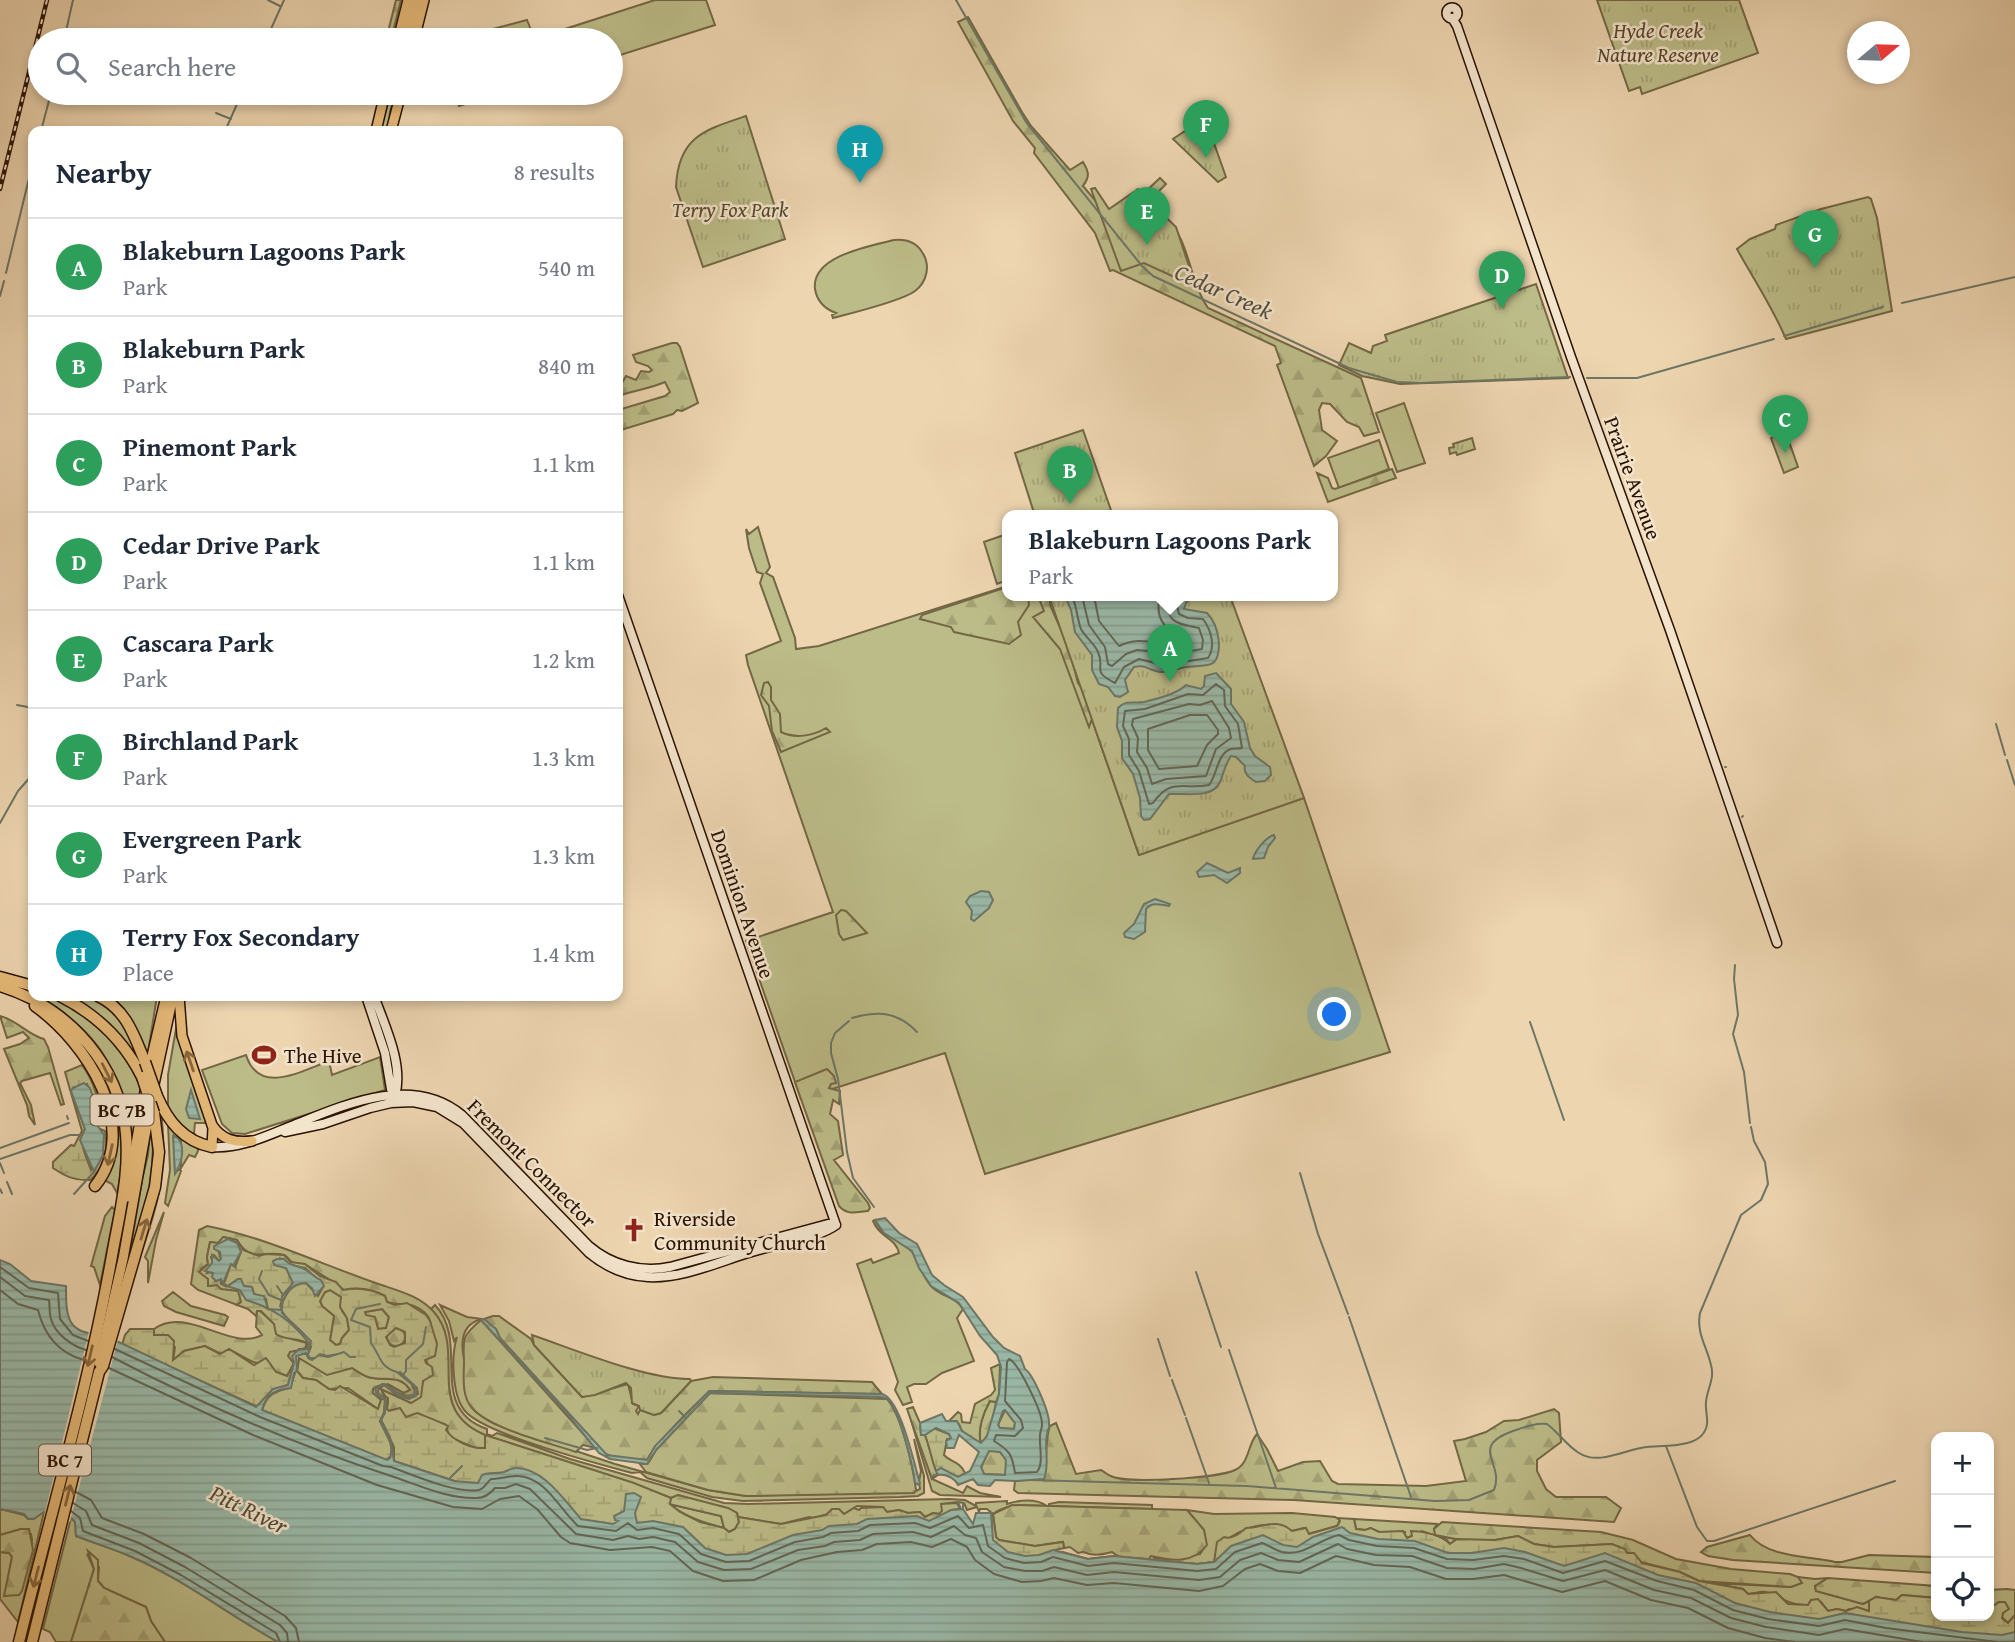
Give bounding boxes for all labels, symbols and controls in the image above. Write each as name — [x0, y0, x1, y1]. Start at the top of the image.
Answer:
park label: Hyde Creek Nature Reserve — [1596, 15, 1719, 70]
north arrow — [1847, 21, 1910, 84]
search box — [28, 28, 623, 105]
text: Search here — [108, 47, 236, 86]
icon: search — [52, 48, 90, 86]
pin: F — [1183, 100, 1229, 158]
pin: H — [837, 125, 883, 183]
text: Nearby — [56, 150, 152, 194]
text: 8 results — [514, 155, 595, 188]
pin: E — [1124, 187, 1170, 245]
park label: Terry Fox Park — [672, 194, 789, 225]
pin: G — [1792, 210, 1838, 268]
text: Blakeburn Lagoons Park — [123, 231, 405, 270]
text: A — [72, 251, 86, 284]
text: 540 m — [538, 251, 595, 284]
pin: D — [1479, 251, 1525, 309]
water label: Cedar Creek — [1170, 255, 1279, 327]
text: Park — [123, 270, 167, 303]
text: Blakeburn Park — [123, 329, 305, 368]
text: B — [72, 349, 86, 382]
text: 840 m — [538, 349, 595, 382]
text: Park — [123, 368, 167, 401]
pin: C — [1762, 395, 1808, 453]
street label: Prairie Avenue — [1596, 412, 1670, 544]
text: Pinemont Park — [123, 427, 297, 466]
pin: B — [1047, 446, 1093, 504]
text: C — [72, 447, 86, 480]
text: 1.1 km — [532, 447, 595, 480]
text: Park — [123, 466, 167, 499]
popup — [1002, 510, 1338, 601]
text: Blakeburn Lagoons Park — [1029, 520, 1311, 559]
text: Cedar Drive Park — [123, 525, 320, 564]
text: D — [72, 545, 86, 578]
text: 1.1 km — [532, 545, 595, 578]
text: Park — [1029, 559, 1073, 592]
text: Park — [123, 564, 167, 597]
text: Cascara Park — [123, 623, 273, 662]
pin: A — [1147, 624, 1193, 682]
text: E — [73, 643, 85, 676]
text: 1.2 km — [532, 643, 595, 676]
text: Park — [123, 662, 167, 695]
text: Birchland Park — [123, 721, 298, 760]
text: F — [73, 741, 85, 774]
text: 1.3 km — [532, 741, 595, 774]
text: Park — [123, 760, 167, 793]
text: Evergreen Park — [123, 819, 301, 858]
street label: Dominion Avenue — [703, 825, 783, 983]
text: G — [72, 839, 86, 872]
text: 1.3 km — [532, 839, 595, 872]
text: Park — [123, 858, 167, 891]
text: Terry Fox Secondary — [123, 917, 359, 956]
text: H — [71, 937, 87, 970]
text: 1.4 km — [532, 937, 595, 970]
text: Place — [123, 956, 174, 989]
your location — [1317, 997, 1351, 1031]
place label: The Hive — [284, 1040, 362, 1071]
sports icon: The Hive — [250, 1041, 278, 1069]
one-way arrow — [183, 1050, 195, 1072]
one-way arrow — [100, 1062, 114, 1082]
street label: Fremont Connector — [460, 1091, 604, 1235]
road number: BC 7B — [90, 1094, 154, 1126]
one-way arrow — [103, 1143, 116, 1166]
place label: Riverside Community Church — [654, 1203, 826, 1258]
church icon: Riverside Community Church — [620, 1216, 648, 1244]
one-way arrow — [138, 1219, 151, 1241]
one-way arrow — [83, 1345, 96, 1367]
map controls — [1931, 1432, 1994, 1621]
button: + — [1931, 1432, 1994, 1495]
road number: BC 7 — [39, 1444, 91, 1476]
water label: Pitt River — [204, 1476, 295, 1543]
one-way arrow — [62, 1484, 75, 1506]
button: − — [1931, 1495, 1994, 1558]
button: locate — [1931, 1558, 1994, 1621]
one-way arrow — [29, 1565, 42, 1588]

